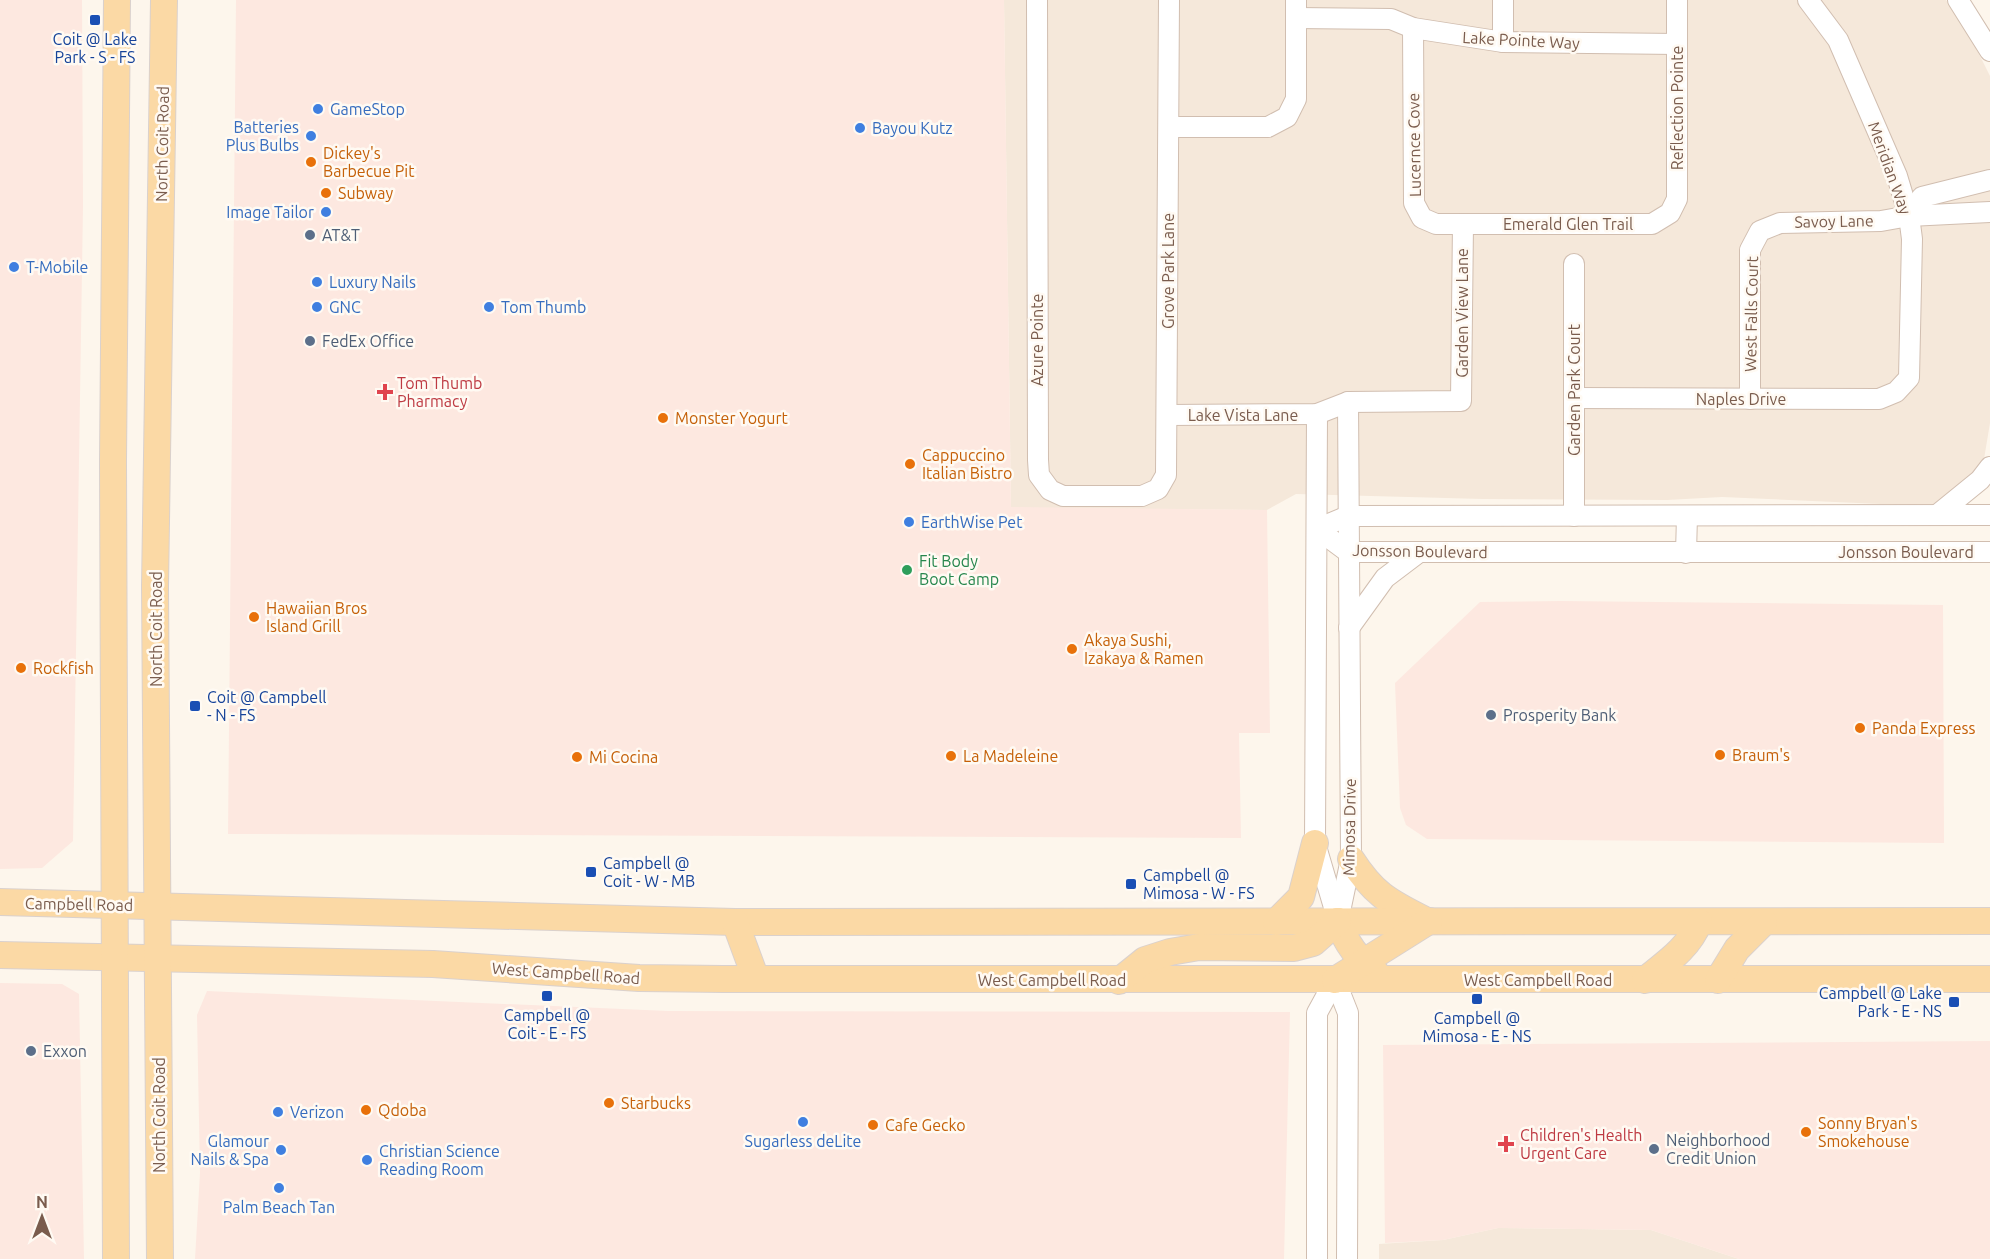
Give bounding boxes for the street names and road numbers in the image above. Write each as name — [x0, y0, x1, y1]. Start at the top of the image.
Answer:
street label: Lake Pointe Way — [1462, 28, 1580, 52]
street label: Reflection Pointe — [1668, 46, 1686, 170]
street label: North Coit Road — [152, 86, 172, 202]
street label: Lucernce Cove — [1404, 93, 1424, 197]
street label: Meridian Way — [1865, 119, 1915, 217]
street label: Savoy Lane — [1794, 211, 1874, 231]
street label: Grove Park Lane — [1159, 213, 1177, 329]
street label: Emerald Glen Trail — [1503, 215, 1633, 233]
street label: Garden View Lane — [1453, 248, 1471, 378]
street label: West Falls Court — [1741, 255, 1761, 372]
street label: Azure Pointe — [1028, 294, 1046, 386]
street label: Garden Park Court — [1565, 323, 1583, 456]
street label: Naples Drive — [1696, 390, 1786, 408]
street label: Lake Vista Lane — [1188, 406, 1298, 424]
street label: Jonsson Boulevard — [1352, 541, 1488, 561]
street label: Jonsson Boulevard — [1838, 543, 1974, 561]
street label: North Coit Road — [147, 571, 165, 687]
street label: Mimosa Drive — [1339, 778, 1359, 876]
street label: Campbell Road — [25, 894, 133, 914]
street label: West Campbell Road — [491, 959, 641, 987]
street label: West Campbell Road — [978, 971, 1126, 989]
street label: West Campbell Road — [1464, 971, 1612, 989]
street label: North Coit Road — [150, 1057, 168, 1173]

